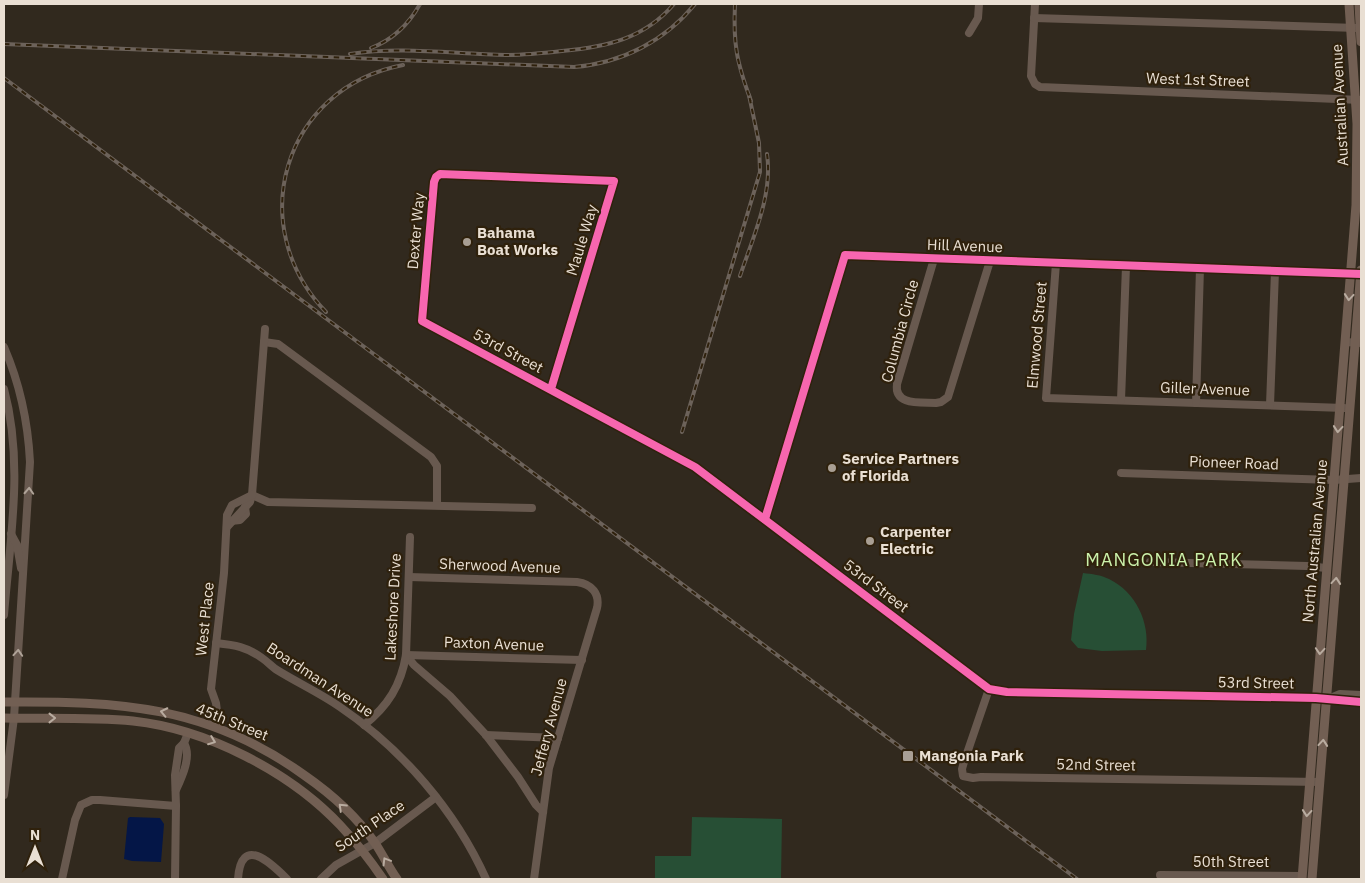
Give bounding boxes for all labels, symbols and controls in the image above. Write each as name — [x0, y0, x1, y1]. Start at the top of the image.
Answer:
street label: Australian Avenue — [1327, 44, 1352, 166]
street label: West 1st Street — [1146, 68, 1250, 91]
street label: Dexter Way — [403, 191, 428, 270]
street label: Maule Way — [562, 202, 601, 278]
place label: Bahama Boat Works — [477, 223, 558, 259]
street label: Hill Avenue — [927, 235, 1003, 256]
marker: Bahama Boat Works — [461, 236, 473, 248]
street label: Columbia Circle — [877, 277, 922, 384]
street label: Elmwood Street — [1022, 281, 1051, 389]
one-way arrow — [1344, 294, 1355, 302]
street label: 53rd Street — [470, 324, 547, 377]
street label: Giller Avenue — [1160, 377, 1250, 400]
one-way arrow — [1333, 425, 1344, 433]
place label: Service Partners of Florida — [842, 449, 959, 485]
street label: Pioneer Road — [1189, 451, 1279, 474]
street label: North Australian Avenue — [1298, 458, 1331, 623]
marker: Service Partners of Florida — [826, 462, 838, 474]
one-way arrow — [23, 487, 34, 495]
place label: Carpenter Electric — [880, 522, 951, 558]
marker: Carpenter Electric — [864, 535, 876, 547]
district label: MANGONIA PARK — [1085, 548, 1243, 571]
street label: Lakeshore Drive — [380, 553, 405, 661]
street label: Sherwood Avenue — [439, 554, 561, 577]
street label: 53rd Street — [840, 555, 913, 616]
one-way arrow — [1331, 577, 1342, 585]
street label: West Place — [191, 581, 218, 657]
street label: Paxton Avenue — [444, 632, 544, 655]
street label: Boardman Avenue — [263, 638, 377, 721]
one-way arrow — [1315, 647, 1326, 655]
one-way arrow — [13, 649, 24, 657]
street label: 53rd Street — [1217, 672, 1295, 693]
street label: Jeffery Avenue — [526, 676, 571, 778]
street label: 45th Street — [193, 698, 271, 745]
one-way arrow — [159, 707, 168, 718]
one-way arrow — [49, 713, 57, 723]
one-way arrow — [207, 735, 216, 745]
one-way arrow — [1317, 739, 1328, 747]
place label: Mangonia Park — [919, 746, 1024, 765]
marker: Mangonia Park — [901, 749, 915, 763]
street label: 52nd Street — [1056, 754, 1136, 775]
street label: South Place — [331, 795, 408, 856]
one-way arrow — [339, 804, 348, 813]
one-way arrow — [1302, 809, 1313, 817]
north arrow — [10, 823, 60, 873]
text: N — [30, 826, 40, 844]
street label: 50th Street — [1193, 852, 1269, 871]
one-way arrow — [382, 858, 392, 867]

